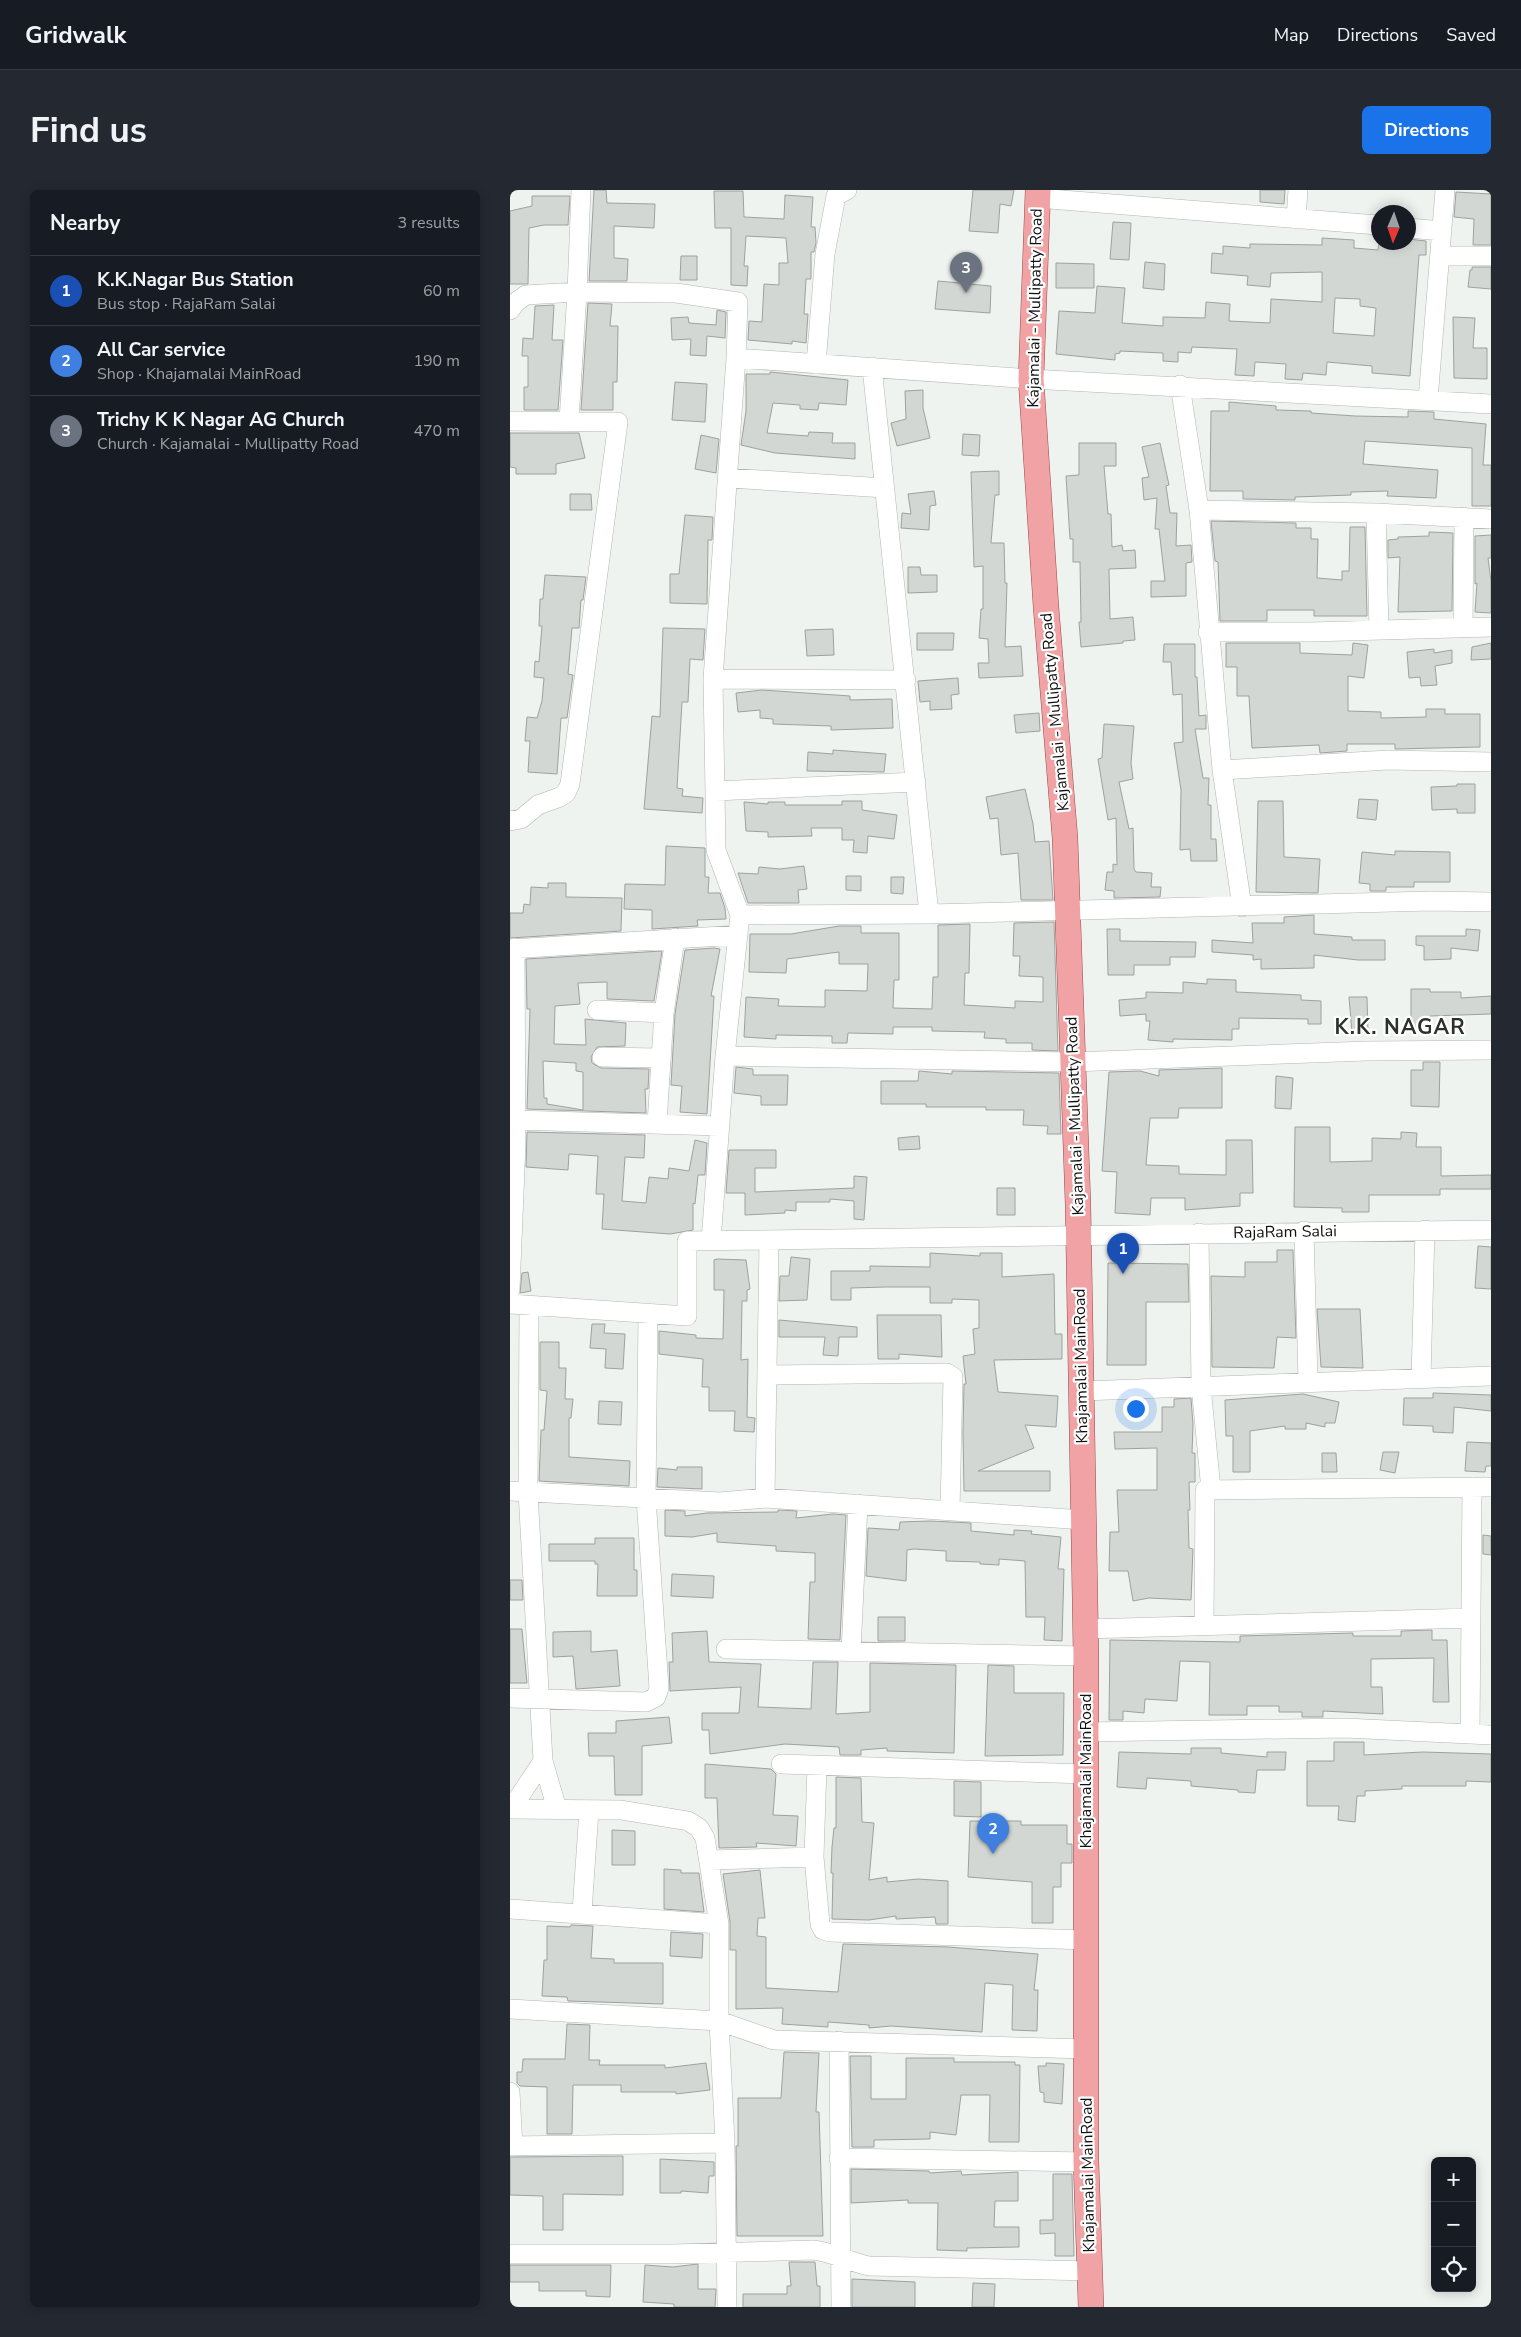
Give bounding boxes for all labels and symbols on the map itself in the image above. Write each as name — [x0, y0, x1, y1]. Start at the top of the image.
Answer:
north arrow — [1371, 205, 1416, 250]
street label: Kajamalai - Mullipatty Road — [1022, 208, 1048, 408]
pin: 3 — [950, 252, 982, 293]
street label: Kajamalai - Mullipatty Road — [1035, 612, 1075, 812]
district label: K.K. NAGAR — [1334, 1013, 1466, 1041]
street label: Kajamalai - Mullipatty Road — [1061, 1016, 1089, 1216]
street label: RajaRam Salai — [1233, 1220, 1337, 1244]
pin: 1 — [1107, 1233, 1139, 1274]
street label: Khajamalai MainRoad — [1069, 1288, 1093, 1444]
your location — [1123, 1396, 1149, 1422]
street label: Khajamalai MainRoad — [1075, 1693, 1097, 1849]
pin: 2 — [977, 1813, 1009, 1854]
street label: Khajamalai MainRoad — [1076, 2097, 1100, 2253]

